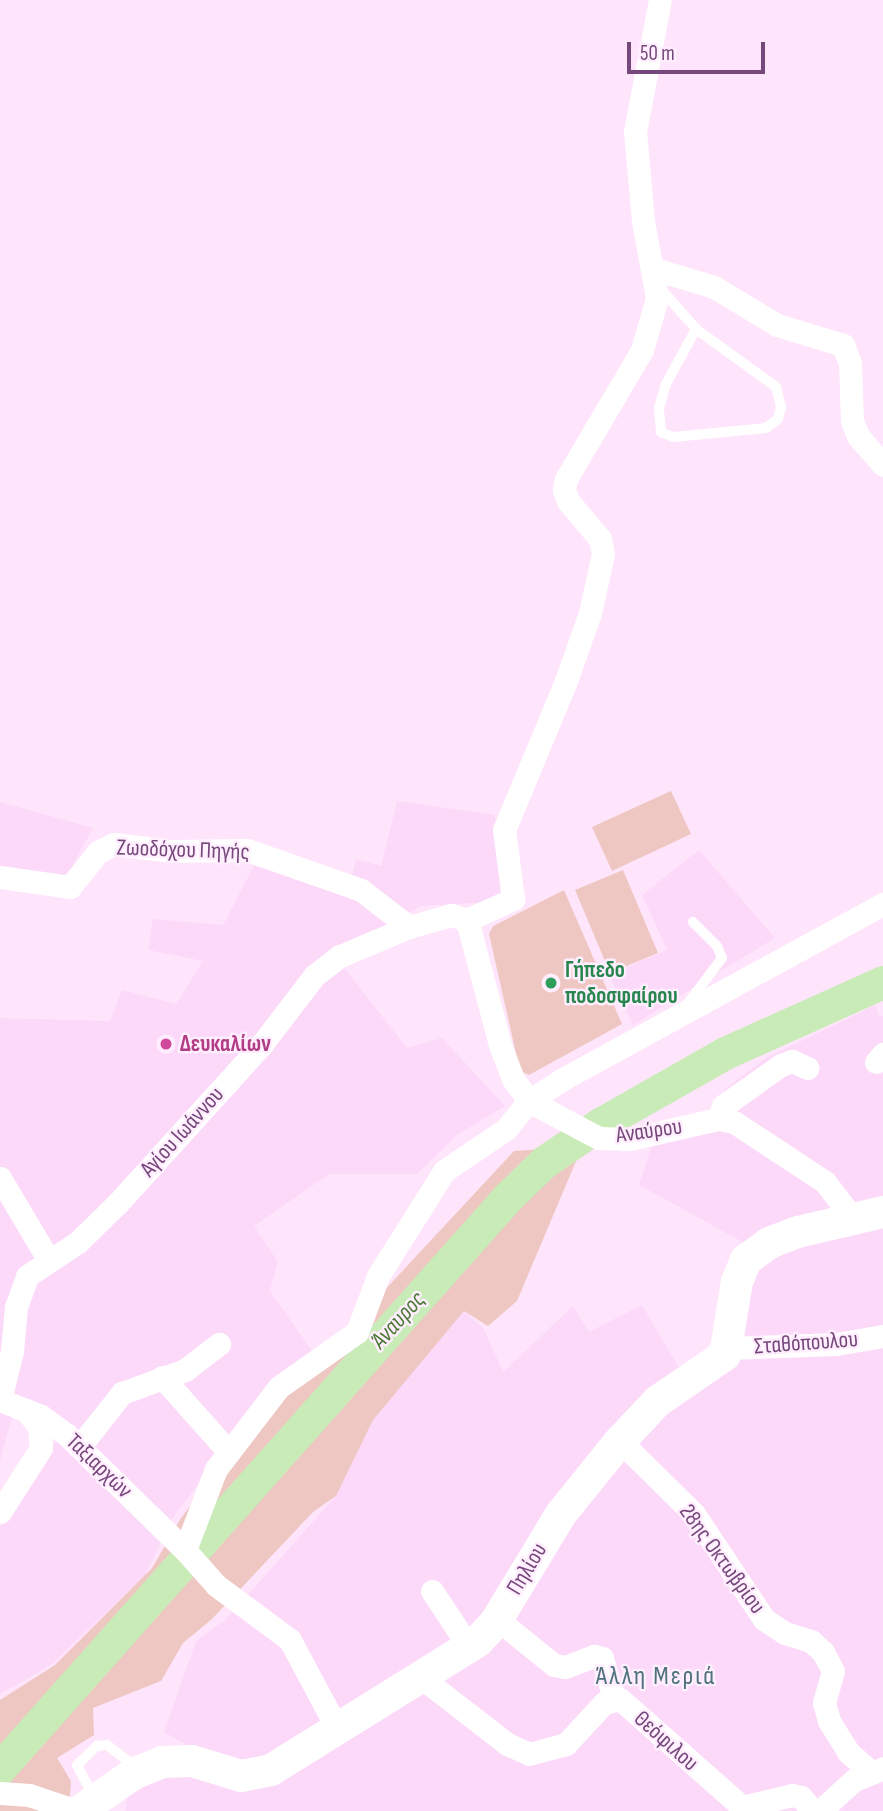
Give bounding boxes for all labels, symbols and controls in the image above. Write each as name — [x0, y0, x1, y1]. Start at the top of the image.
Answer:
scale bar — [631, 28, 769, 72]
text: 50 m — [640, 41, 675, 66]
street label: Ζωοδόχου Πηγής — [116, 834, 250, 866]
place label: Γήπεδο ποδοσφαίρου — [565, 956, 678, 1010]
marker: Γήπεδο ποδοσφαίρου — [543, 975, 559, 991]
place label: Δευκαλίων — [180, 1030, 271, 1058]
marker: Δευκαλίων — [158, 1036, 174, 1052]
street label: Αγίου Ιωάννου — [134, 1081, 230, 1183]
street label: Αναύρου — [614, 1113, 684, 1149]
water label: Άναυρος — [365, 1285, 431, 1355]
street label: Σταθόπουλου — [753, 1326, 859, 1360]
street label: Ταξιαρχών — [60, 1428, 138, 1504]
street label: 28ης Οκτωβρίου — [673, 1499, 771, 1619]
street label: Πηλίου — [501, 1538, 553, 1600]
district label: Άλλη Μεριά — [597, 1661, 715, 1693]
street label: Θεόφιλου — [628, 1705, 704, 1777]

